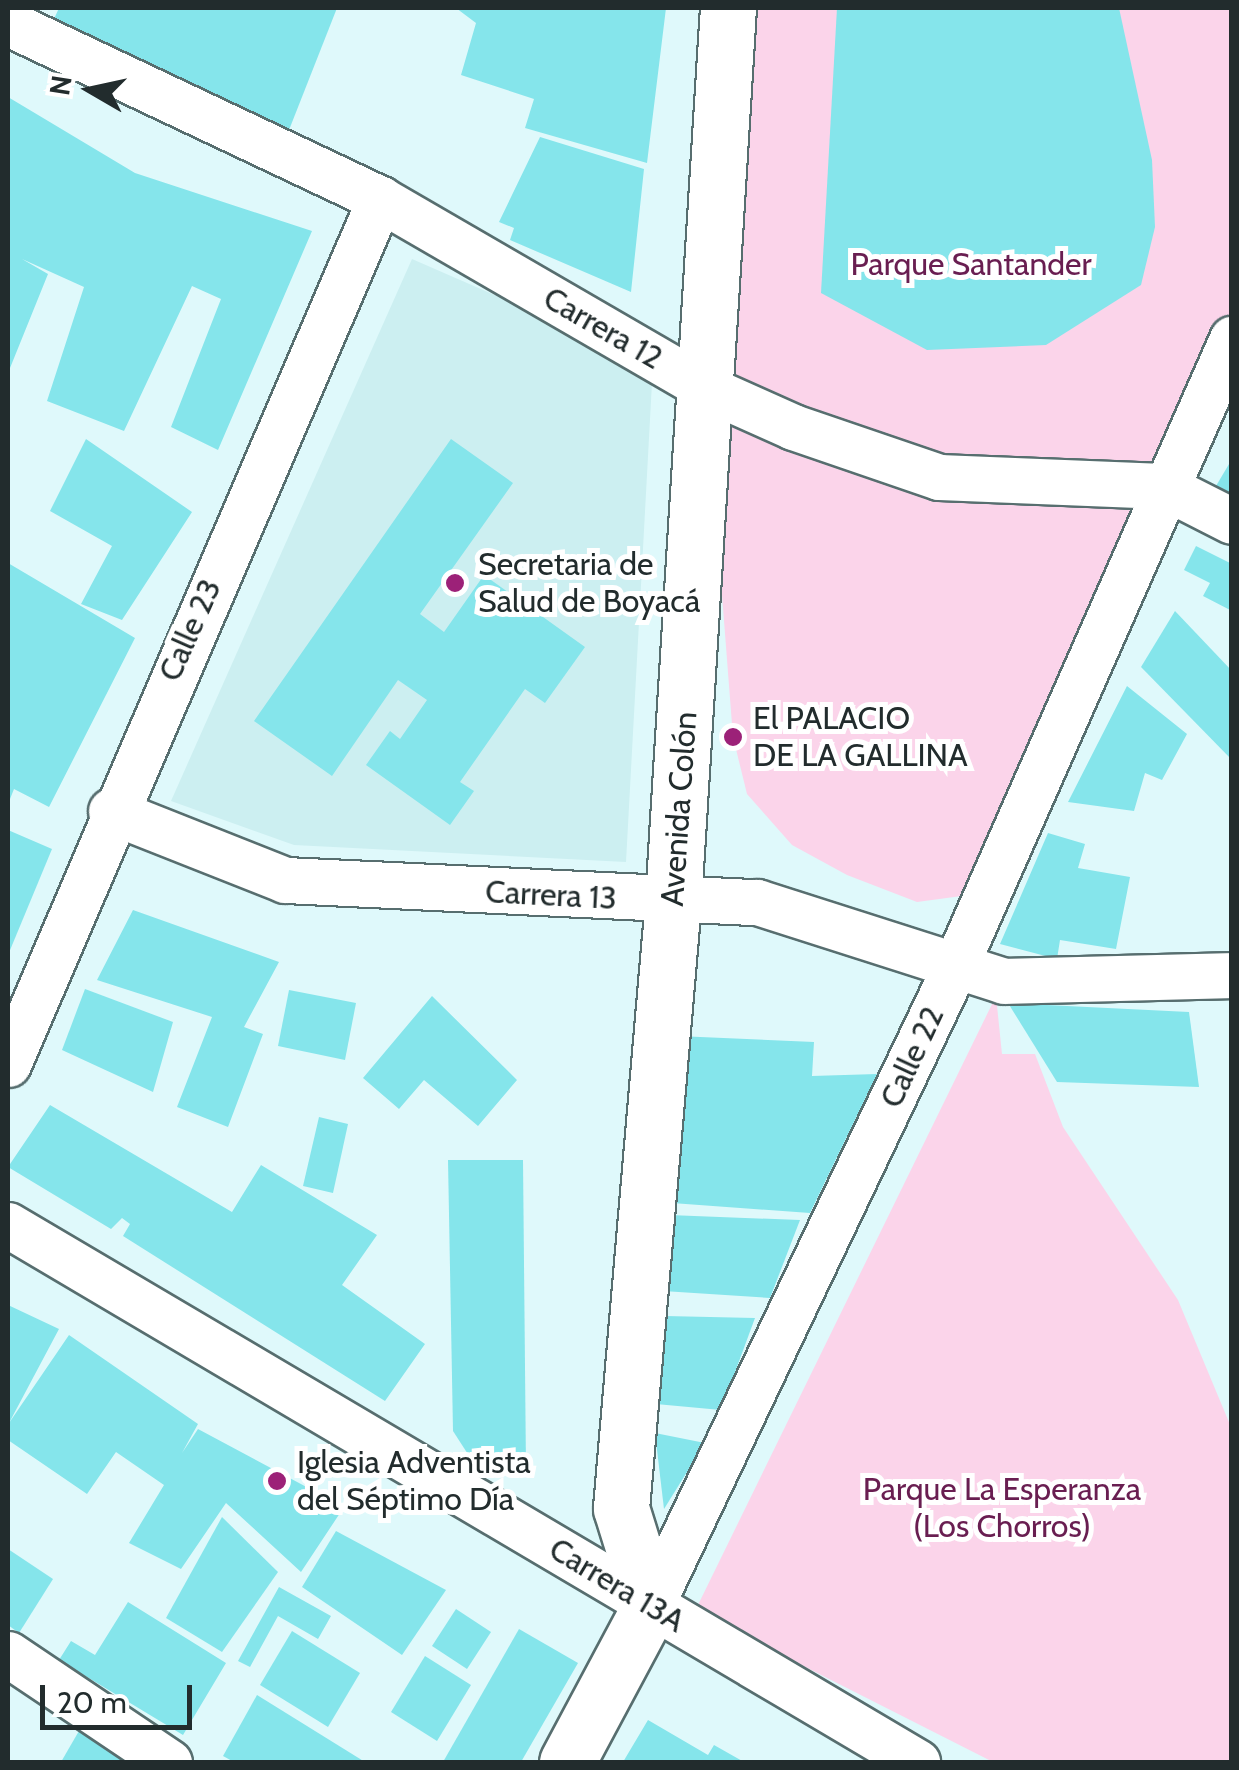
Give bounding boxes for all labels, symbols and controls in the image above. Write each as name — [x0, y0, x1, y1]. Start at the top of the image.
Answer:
north arrow — [40, 40, 140, 140]
text: N — [42, 73, 79, 98]
park label: Parque Santander — [850, 245, 1092, 283]
street label: Carrera 12 — [537, 279, 669, 377]
place label: Secretaria de Salud de Boyacá — [478, 546, 700, 621]
marker: Secretaria de Salud de Boyacá — [442, 570, 468, 596]
street label: Calle 23 — [151, 573, 229, 687]
place label: El PALACIO DE LA GALLINA — [753, 700, 968, 775]
street label: Avenida Colón — [653, 710, 705, 908]
marker: El PALACIO DE LA GALLINA — [722, 726, 744, 748]
street label: Carrera 13 — [484, 872, 618, 918]
street label: Calle 22 — [872, 1000, 952, 1114]
place label: Iglesia Adventista del Séptimo Día — [297, 1444, 531, 1519]
marker: Iglesia Adventista del Séptimo Día — [266, 1470, 288, 1492]
park label: Parque La Esperanza (Los Chorros) — [863, 1471, 1141, 1546]
street label: Carrera 13A — [542, 1530, 692, 1640]
scale bar — [45, 1665, 198, 1727]
text: 20 m — [57, 1684, 127, 1721]

